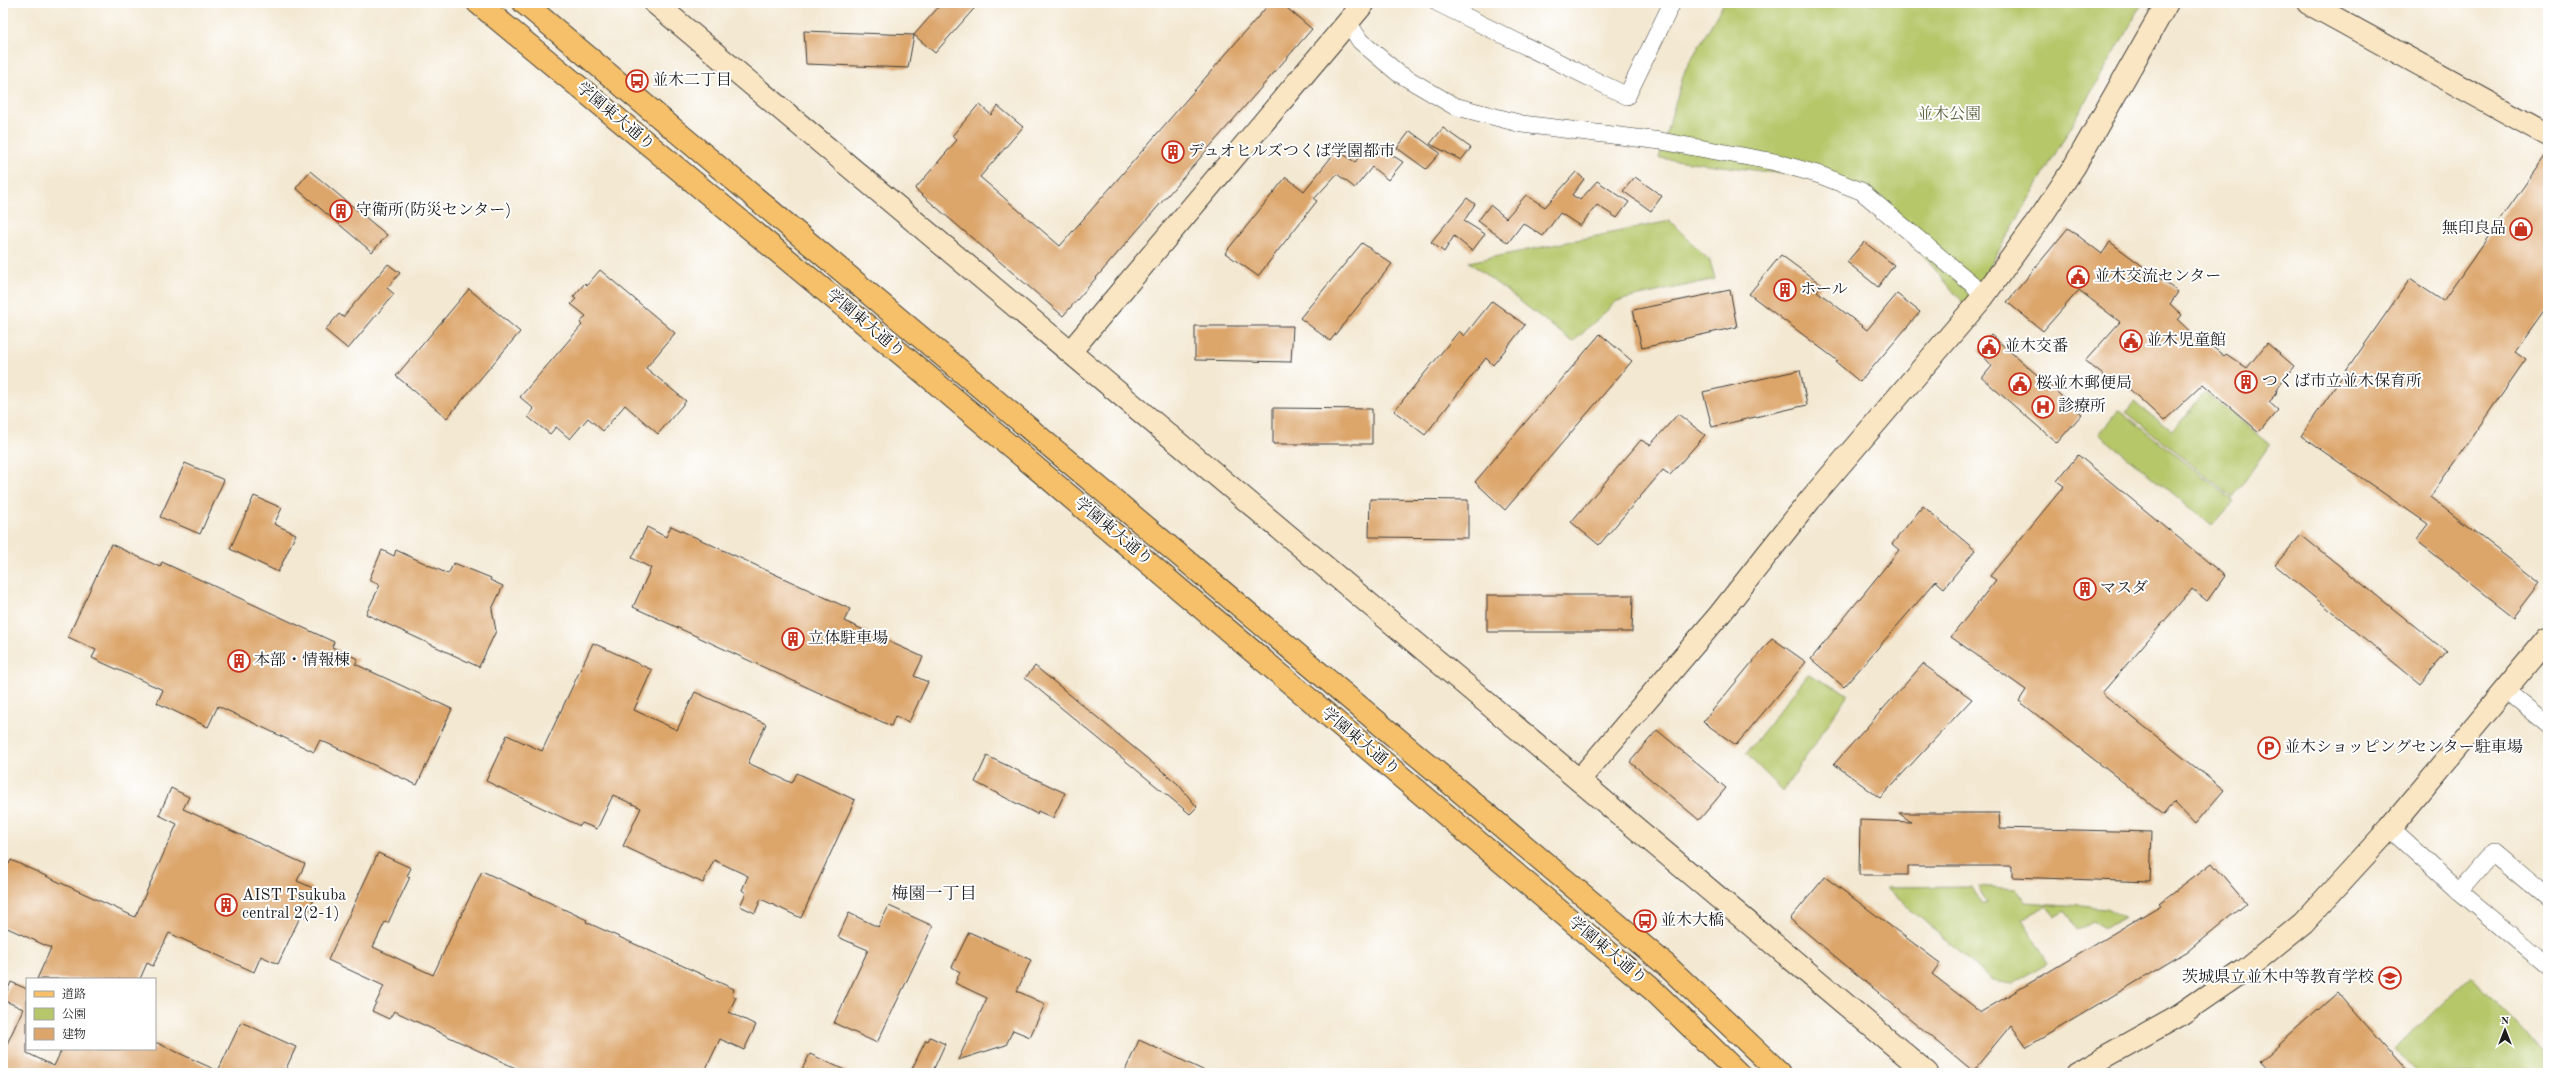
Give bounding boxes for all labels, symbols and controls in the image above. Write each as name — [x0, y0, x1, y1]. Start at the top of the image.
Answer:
bus stop icon: 並木二丁目 — [624, 68, 650, 94]
place label: 並木二丁目 — [652, 71, 732, 89]
street label: 学園東大通り — [573, 78, 658, 154]
park label: 並木公園 — [1917, 105, 1981, 123]
building icon: デュオヒルズつくば学園都市 — [1160, 139, 1186, 165]
place label: デュオヒルズつくば学園都市 — [1188, 142, 1395, 160]
building icon: 守衛所(防災センター) — [328, 198, 354, 224]
place label: 守衛所(防災センター) — [356, 201, 511, 219]
shop icon: 無印良品 — [2508, 216, 2534, 242]
place label: 無印良品 — [2442, 219, 2506, 237]
public building icon: 並木交流センター — [2065, 264, 2091, 290]
place label: 並木交流センター — [2094, 267, 2221, 285]
building icon: ホール — [1772, 277, 1798, 303]
place label: ホール — [1800, 282, 1848, 298]
street label: 学園東大通り — [823, 285, 908, 361]
public building icon: 並木児童館 — [2118, 328, 2144, 354]
place label: 並木児童館 — [2146, 331, 2226, 349]
public building icon: 並木交番 — [1976, 334, 2002, 360]
place label: 並木交番 — [2004, 337, 2068, 355]
building icon: つくば市立並木保育所 — [2233, 369, 2259, 395]
public building icon: 桜並木郵便局 — [2007, 371, 2033, 397]
place label: つくば市立並木保育所 — [2262, 372, 2422, 390]
place label: 桜並木郵便局 — [2036, 374, 2132, 392]
hospital icon: 診療所 — [2030, 394, 2056, 420]
place label: 診療所 — [2058, 397, 2106, 415]
street label: 学園東大通り — [1071, 493, 1156, 569]
building icon: マスダ — [2072, 576, 2098, 602]
place label: マスダ — [2100, 579, 2148, 597]
building icon: 立体駐車場 — [780, 626, 806, 652]
place label: 立体駐車場 — [808, 629, 888, 647]
building icon: 本部・情報棟 — [226, 648, 252, 674]
place label: 本部・情報棟 — [254, 651, 350, 669]
street label: 学園東大通り — [1318, 703, 1403, 779]
parking icon: 並木ショッピングセンター駐車場 — [2256, 735, 2282, 761]
place label: 並木ショッピングセンター駐車場 — [2284, 738, 2523, 756]
district label: 梅園一丁目 — [892, 884, 977, 903]
place label: AIST Tsukuba central 2(2-1) — [242, 888, 346, 922]
building icon: AIST Tsukuba central 2(2-1) — [213, 892, 239, 918]
bus stop icon: 並木大橋 — [1632, 908, 1658, 934]
place label: 並木大橋 — [1660, 911, 1724, 929]
street label: 学園東大通り — [1565, 912, 1650, 988]
school or university icon: 茨城県立並木中等教育学校 — [2377, 965, 2403, 991]
place label: 茨城県立並木中等教育学校 — [2182, 968, 2374, 986]
legend — [26, 978, 156, 1050]
text: 道路 — [62, 987, 86, 1001]
text: 公園 — [62, 1008, 86, 1021]
north arrow — [2485, 1010, 2525, 1050]
text: N — [2501, 1016, 2510, 1027]
text: 建物 — [62, 1027, 86, 1041]

